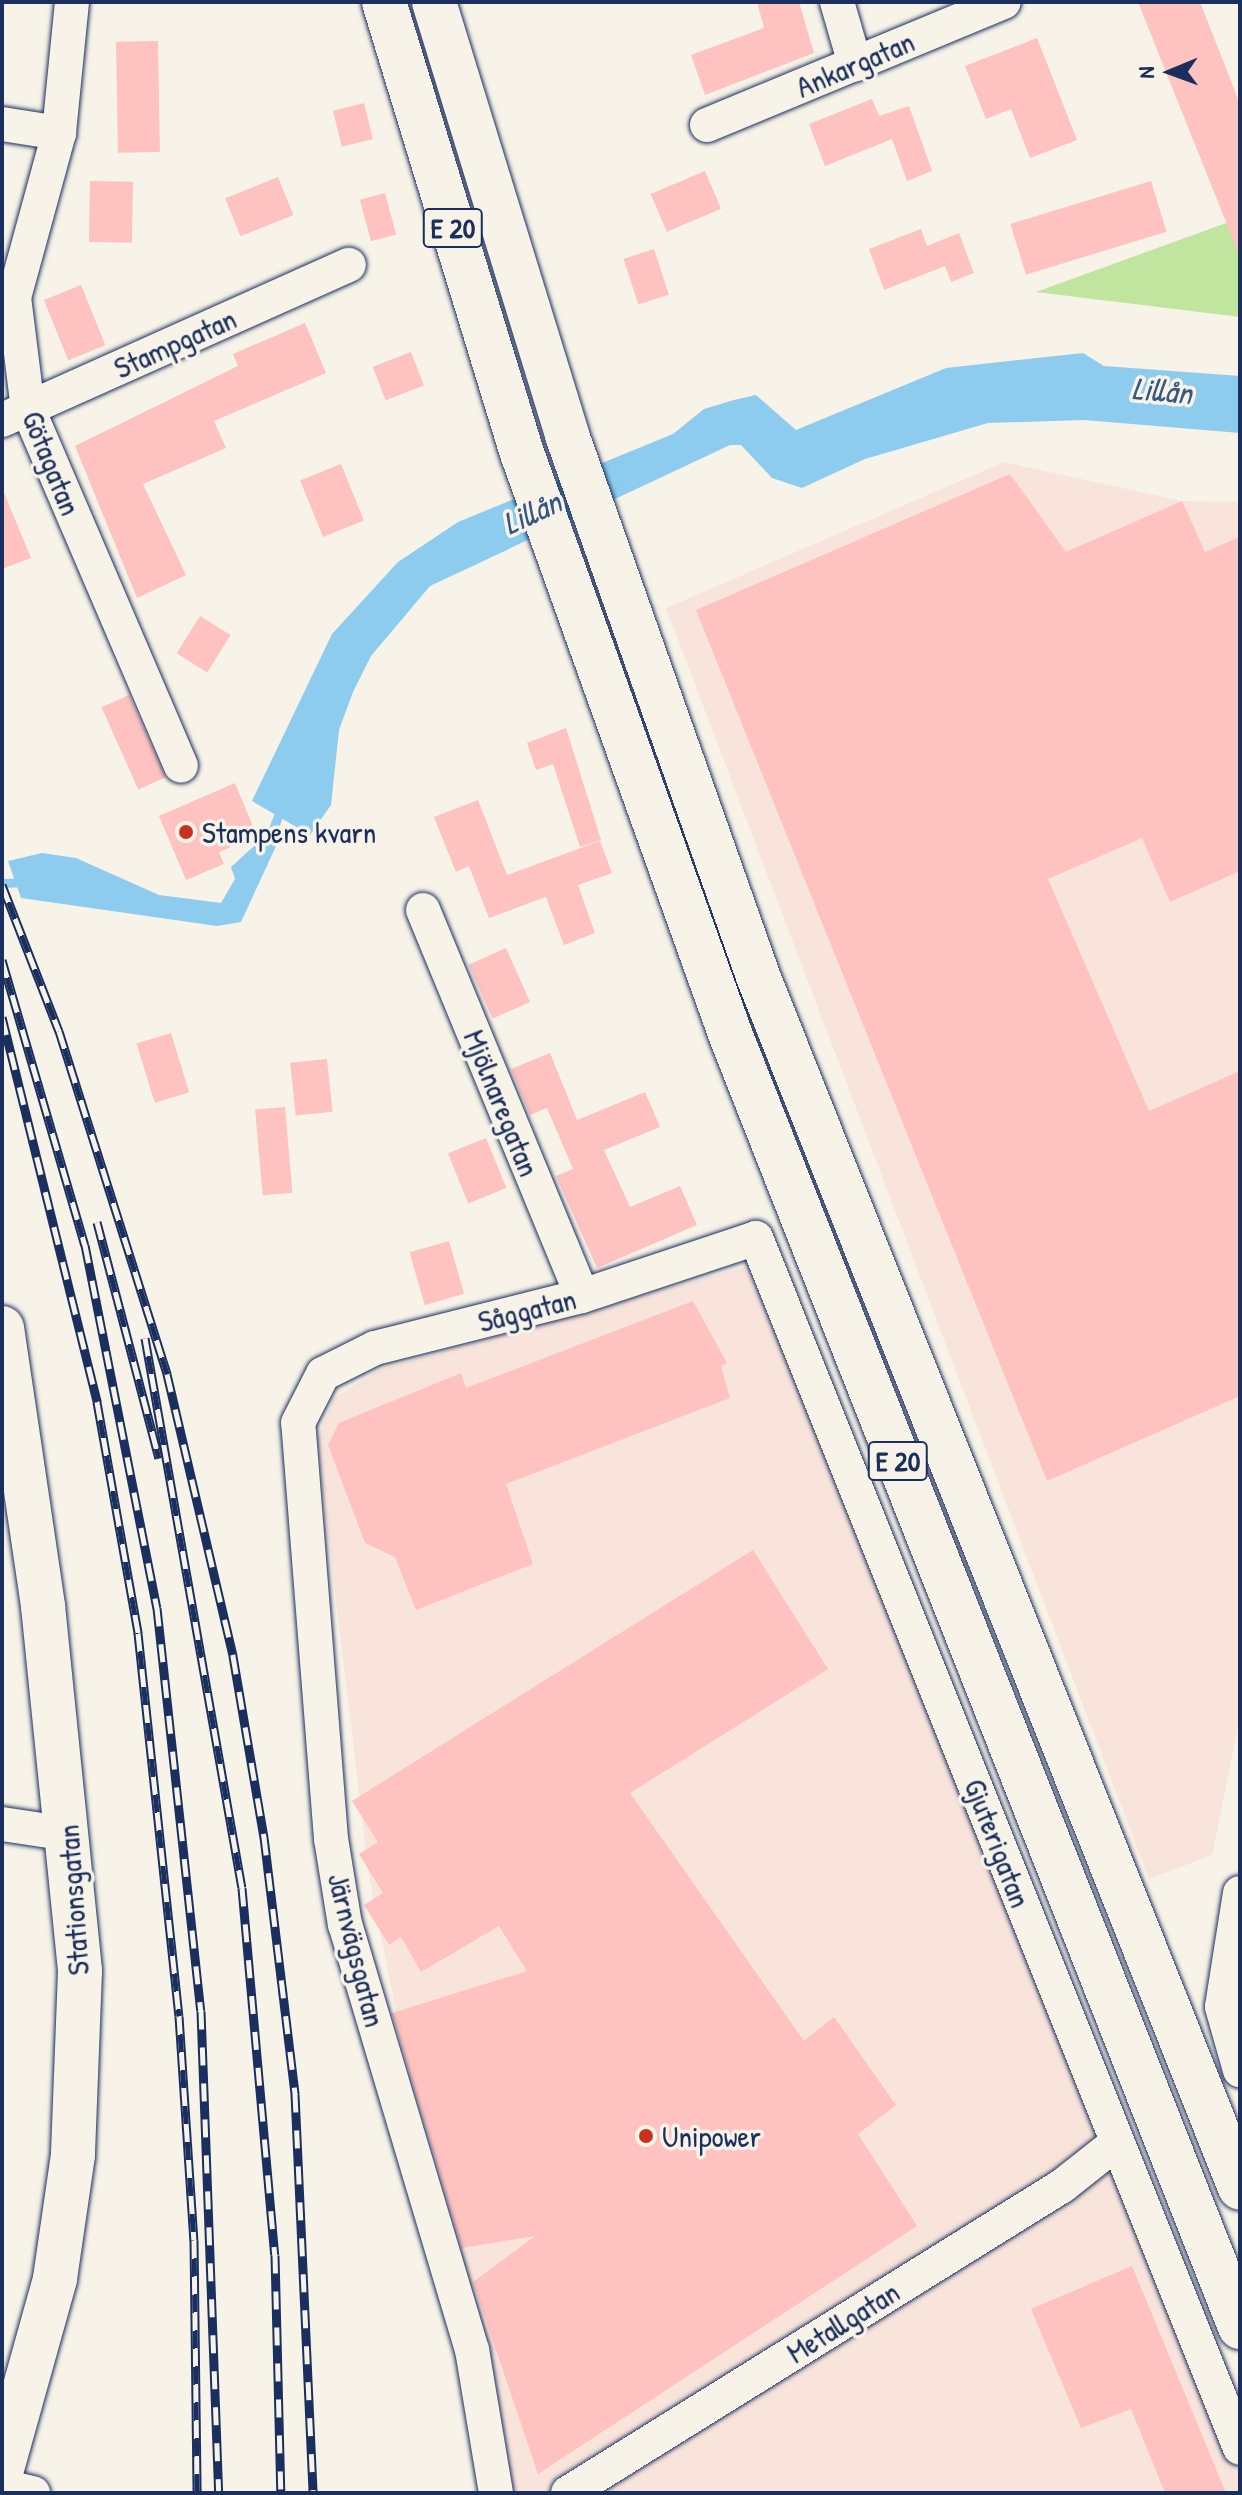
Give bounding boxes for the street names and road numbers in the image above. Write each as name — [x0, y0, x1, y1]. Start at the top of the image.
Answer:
street label: Ankargatan — [791, 23, 919, 105]
road number: E 20 — [421, 204, 485, 252]
street label: Stampgatan — [108, 300, 242, 386]
street label: Götagatan — [15, 406, 89, 520]
street label: Mjölnaregatan — [456, 1025, 548, 1181]
street label: Såggatan — [474, 1280, 580, 1340]
road number: E 20 — [866, 1437, 930, 1485]
street label: Gjuterigatan — [957, 1774, 1039, 1912]
street label: Stationsgatan — [50, 1824, 96, 1976]
street label: Järnvägsgatan — [320, 1869, 394, 2031]
street label: Metallgatan — [780, 2273, 906, 2371]

